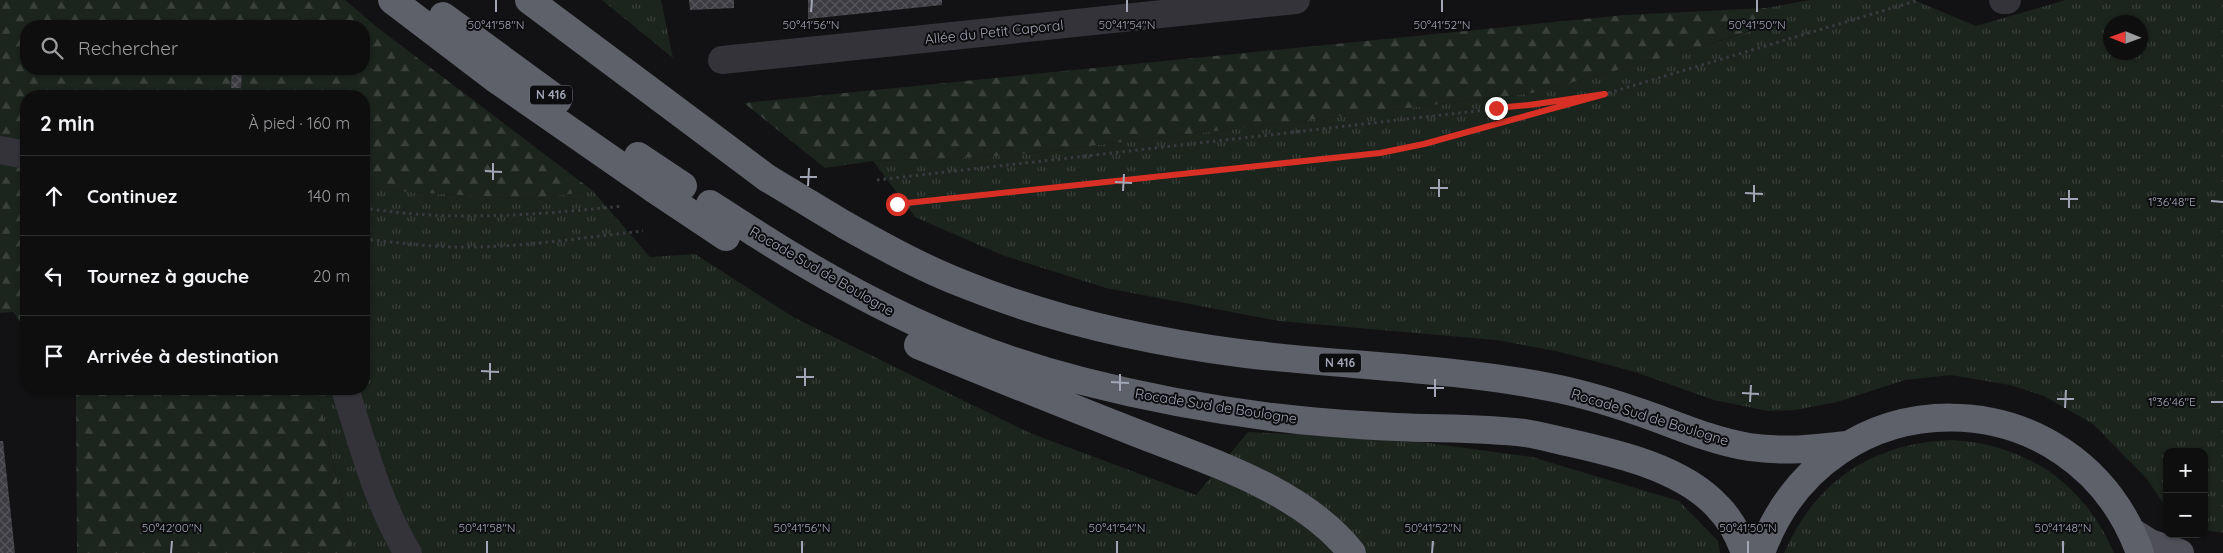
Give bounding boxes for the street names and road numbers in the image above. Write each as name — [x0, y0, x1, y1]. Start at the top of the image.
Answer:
street label: Allée du Petit Caporal — [924, 16, 1064, 48]
road number: N 416 — [530, 86, 572, 104]
street label: Rocade Sud de Boulogne — [747, 222, 898, 320]
road number: N 416 — [1319, 353, 1361, 372]
street label: Rocade Sud de Boulogne — [1134, 384, 1298, 428]
street label: Rocade Sud de Boulogne — [1569, 384, 1731, 450]

